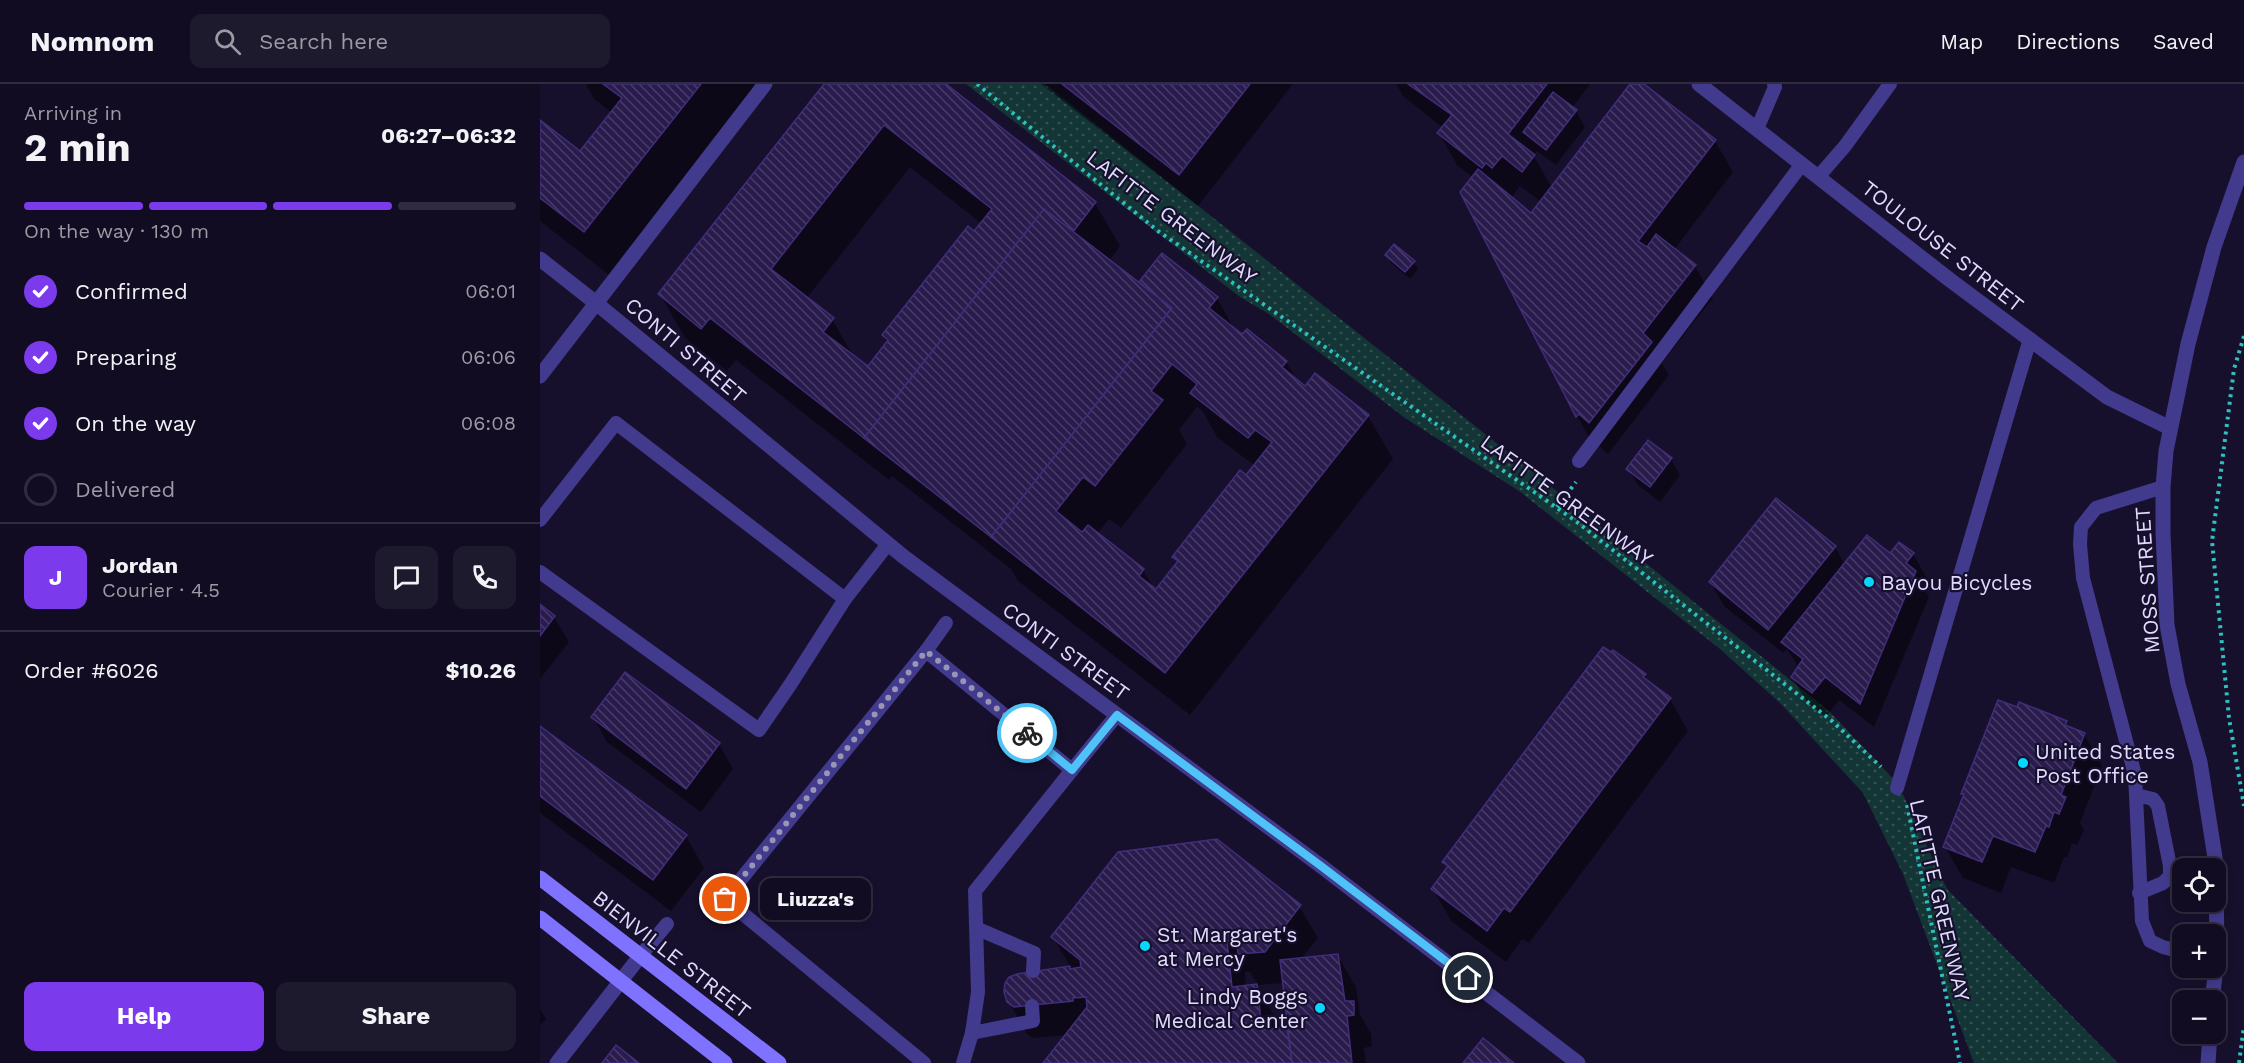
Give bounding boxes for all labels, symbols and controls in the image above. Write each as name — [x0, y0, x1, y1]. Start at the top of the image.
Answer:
search box — [190, 14, 610, 68]
text: Nomnom — [30, 25, 154, 58]
icon: search — [211, 25, 244, 58]
text: Search here — [259, 29, 388, 54]
text: Map — [1940, 29, 1983, 54]
text: Directions — [2016, 29, 2120, 54]
text: Saved — [2153, 29, 2214, 54]
text: Arriving in — [24, 101, 122, 125]
text: 06:27–06:32 — [381, 123, 516, 148]
text: 2 min — [24, 125, 131, 170]
street label: LAFITTE GREENWAY — [1082, 145, 1262, 289]
street label: TOULOUSE STREET — [1857, 175, 2029, 317]
text: On the way · 130 m — [24, 219, 209, 243]
icon: check — [24, 275, 57, 308]
text: Confirmed — [75, 279, 188, 304]
text: 06:01 — [465, 279, 516, 303]
street label: CONTI STREET — [620, 292, 752, 408]
icon: check — [24, 341, 57, 374]
text: Preparing — [75, 345, 176, 370]
text: 06:06 — [461, 345, 516, 369]
icon: check — [24, 407, 57, 440]
text: On the way — [75, 411, 196, 436]
text: 06:08 — [461, 411, 516, 435]
street label: LAFITTE GREENWAY — [1476, 429, 1658, 571]
text: Delivered — [75, 477, 175, 502]
street label: MOSS STREET — [2129, 506, 2165, 654]
button: chat — [375, 546, 438, 609]
button: phone — [453, 546, 516, 609]
text: Jordan — [102, 553, 178, 578]
text: J — [49, 565, 62, 590]
place label: Bayou Bicycles — [1881, 570, 2032, 595]
marker: Bayou Bicycles — [1862, 575, 1876, 589]
text: Courier · 4.5 — [102, 578, 220, 602]
street label: CONTI STREET — [998, 597, 1134, 706]
text: Order #6026 — [24, 658, 159, 683]
text: $10.26 — [445, 658, 516, 683]
courier — [997, 703, 1057, 763]
icon: bike — [1011, 717, 1044, 750]
place label: United States Post Office — [2035, 739, 2175, 788]
marker: United States Post Office — [2016, 756, 2030, 770]
street label: LAFITTE GREENWAY — [1905, 797, 1975, 1003]
map controls — [2172, 858, 2226, 1044]
button: locate — [2172, 858, 2226, 912]
pin — [699, 873, 750, 924]
callout: Liuzza's — [761, 878, 872, 920]
icon: bag — [708, 882, 741, 915]
street label: BIENVILLE STREET — [588, 885, 756, 1024]
text: Liuzza's — [777, 887, 854, 911]
place label: St. Margaret's at Mercy — [1157, 922, 1297, 971]
button: + — [2172, 924, 2226, 978]
marker: St. Margaret's at Mercy — [1138, 939, 1152, 953]
pin — [1442, 952, 1493, 1003]
icon: home — [1451, 961, 1484, 994]
button: Help — [24, 982, 264, 1051]
button: Share — [276, 982, 516, 1051]
place label: Lindy Boggs Medical Center — [1154, 984, 1308, 1033]
button: − — [2172, 990, 2226, 1044]
marker: Lindy Boggs Medical Center — [1313, 1001, 1327, 1015]

